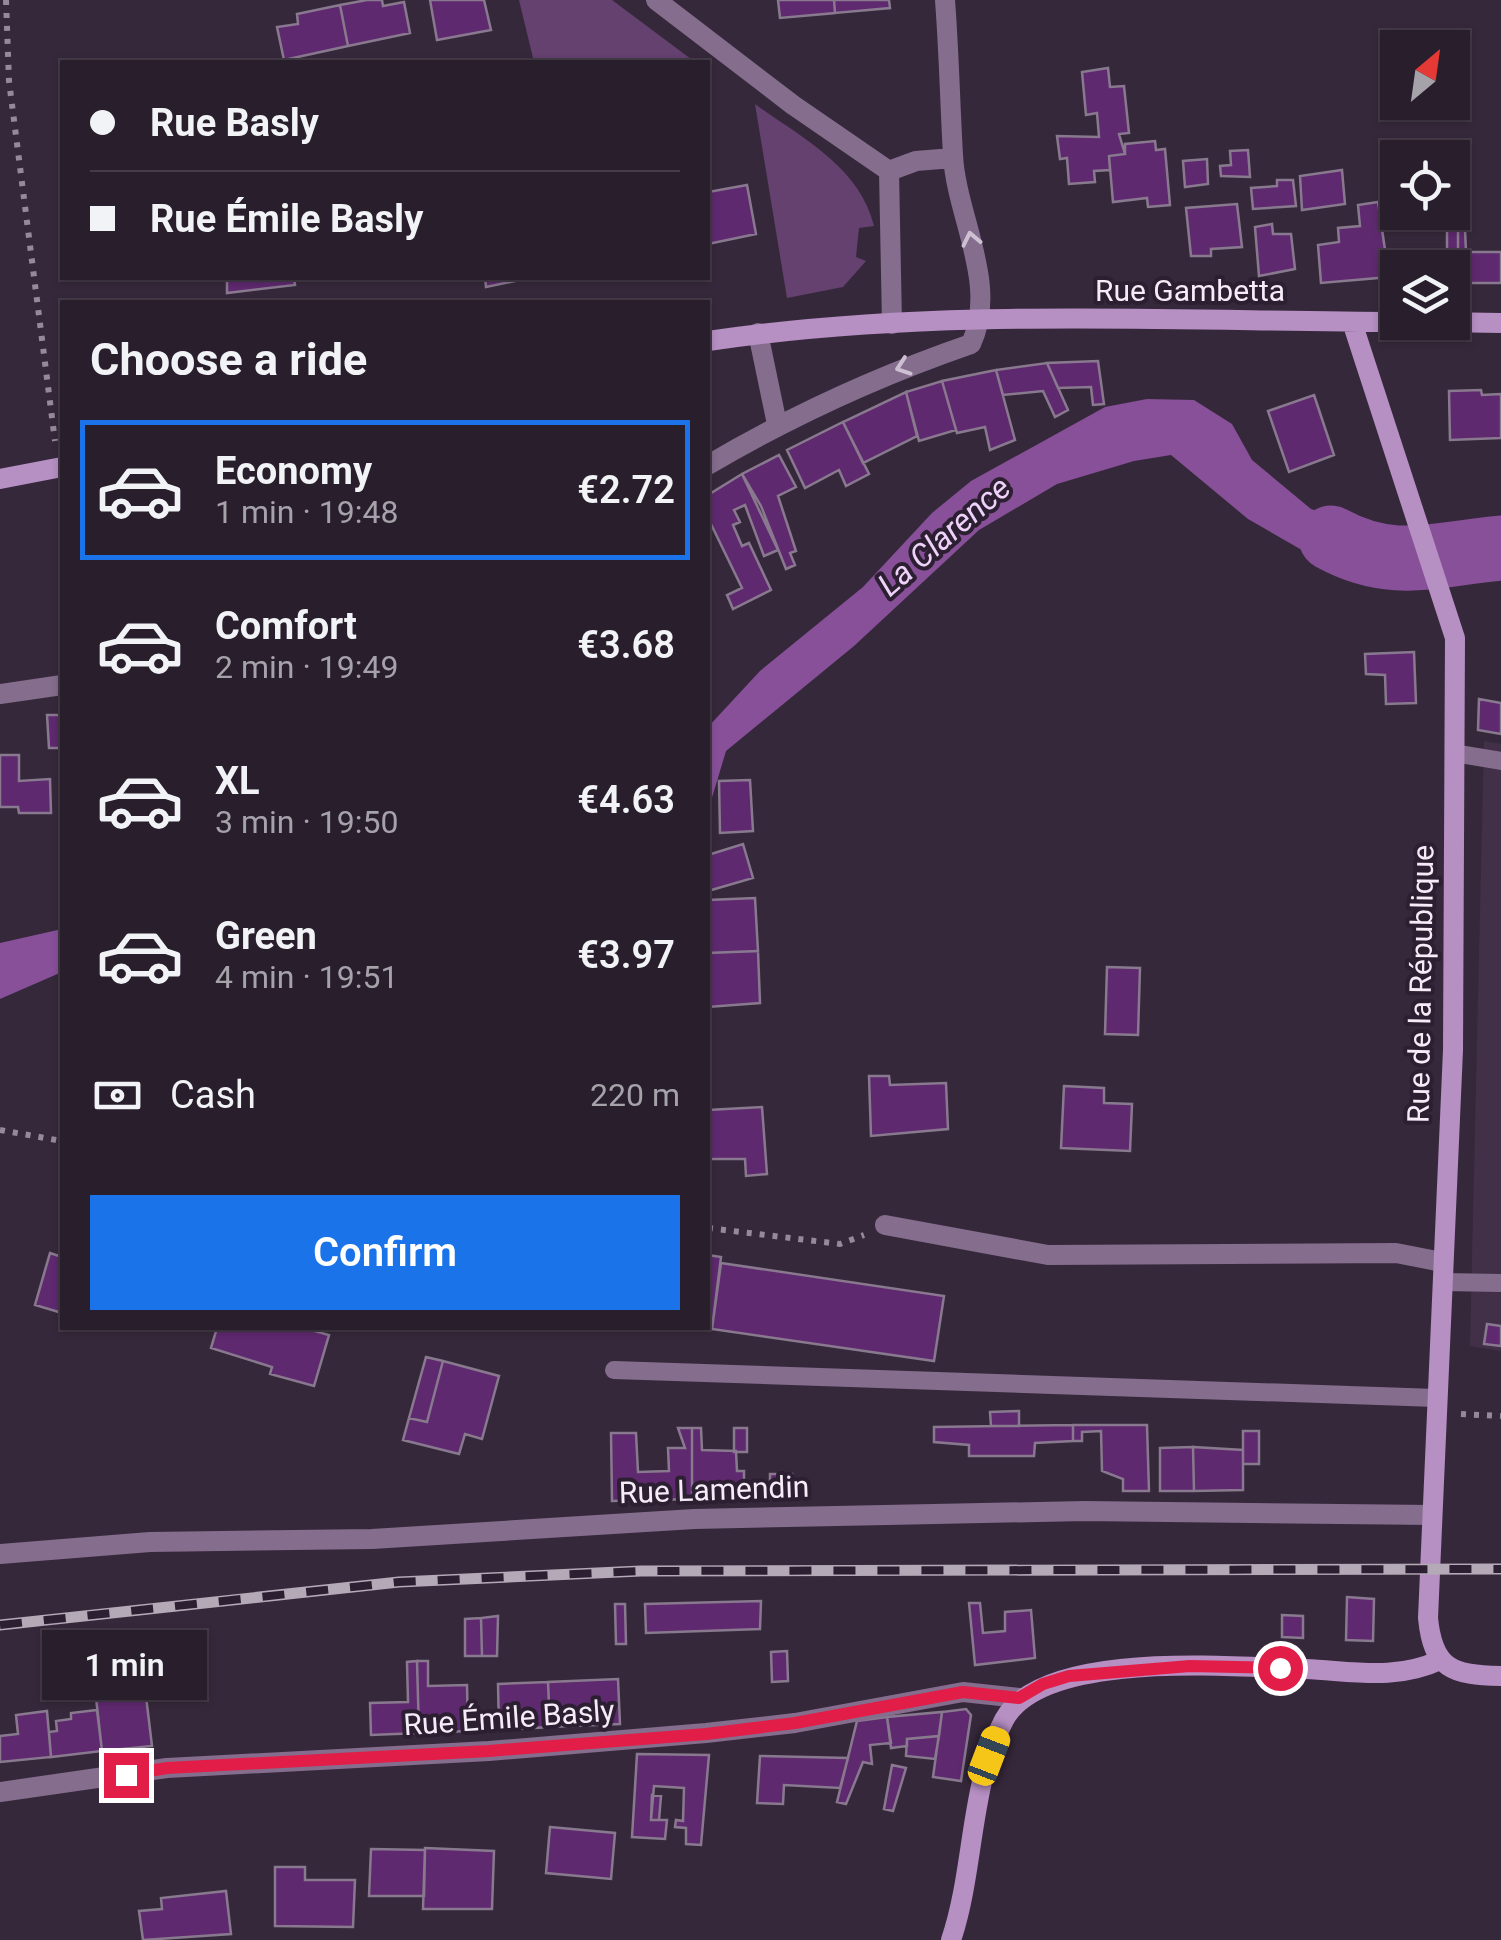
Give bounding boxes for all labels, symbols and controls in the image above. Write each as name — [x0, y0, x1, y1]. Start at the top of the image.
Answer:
north arrow — [1380, 30, 1470, 120]
map controls — [1380, 30, 1470, 340]
text: Rue Basly — [150, 101, 319, 145]
button: locate — [1380, 140, 1470, 230]
text: Rue Émile Basly — [150, 197, 423, 241]
one-way arrow — [962, 231, 983, 248]
button: layers — [1380, 250, 1470, 340]
street label: Rue Gambetta — [1095, 273, 1285, 308]
text: Choose a ride — [90, 333, 367, 386]
one-way arrow — [895, 356, 912, 376]
icon: car — [95, 445, 185, 535]
text: Economy — [215, 449, 372, 493]
text: €2.72 — [577, 468, 675, 512]
water label: La Clarence — [870, 468, 1018, 604]
text: 1 min · 19:48 — [215, 493, 398, 531]
icon: car — [95, 600, 185, 690]
text: Comfort — [215, 604, 357, 648]
text: €3.68 — [577, 623, 675, 667]
text: 2 min · 19:49 — [215, 648, 398, 686]
icon: car — [95, 755, 185, 845]
text: XL — [215, 759, 260, 803]
text: €4.63 — [577, 778, 675, 822]
text: 3 min · 19:50 — [215, 803, 398, 841]
street label: Rue de la République — [1401, 844, 1440, 1123]
icon: car — [95, 910, 185, 1000]
text: Green — [215, 914, 317, 958]
text: €3.97 — [577, 933, 675, 977]
text: 4 min · 19:51 — [215, 958, 398, 996]
icon: cash — [90, 1068, 145, 1123]
text: Cash — [170, 1073, 256, 1117]
text: 220 m — [590, 1076, 680, 1114]
button: Confirm — [90, 1195, 680, 1310]
street label: Rue Lamendin — [618, 1469, 810, 1510]
callout: 1 min — [44, 1630, 208, 1700]
text: 1 min — [84, 1646, 165, 1684]
route start — [1258, 1646, 1303, 1691]
street label: Rue Émile Basly — [402, 1693, 616, 1742]
car — [964, 1723, 1014, 1789]
route end — [104, 1753, 149, 1798]

